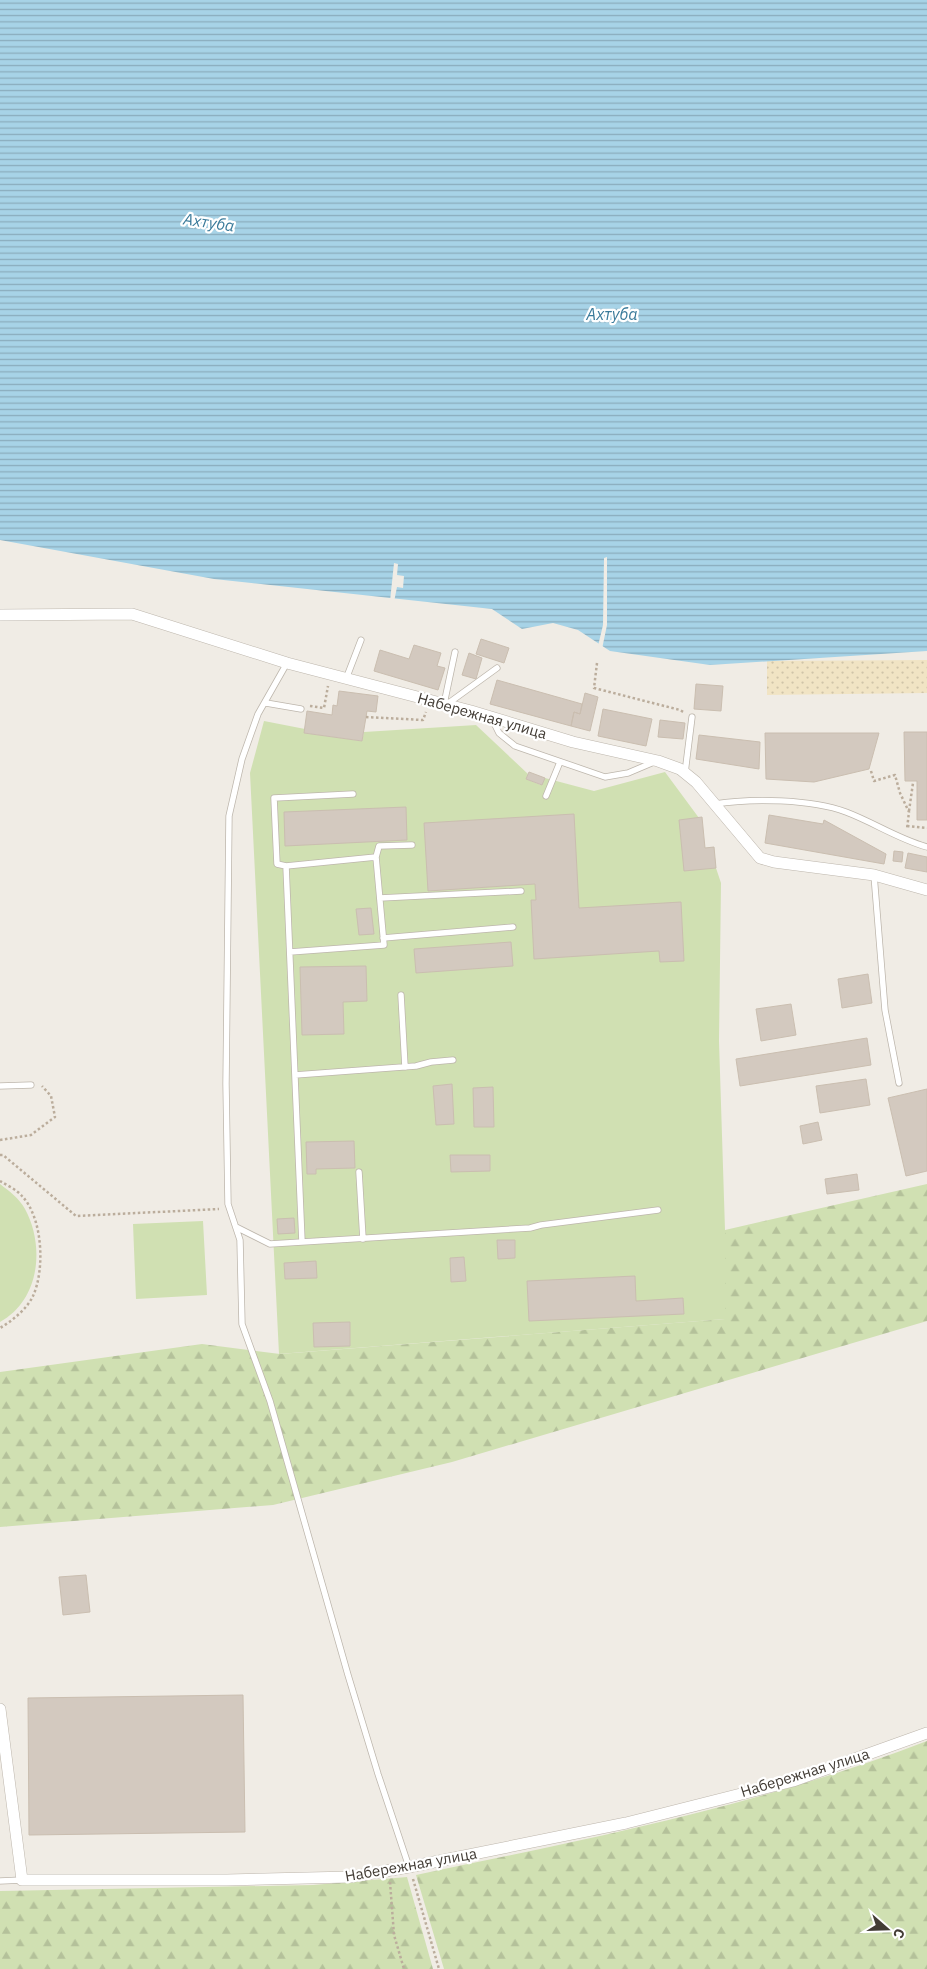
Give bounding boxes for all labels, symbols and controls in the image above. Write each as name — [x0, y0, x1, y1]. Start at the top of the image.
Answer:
water label: Ахтуба — [181, 208, 236, 235]
water label: Ахтуба — [585, 304, 638, 324]
street label: Набережная улица — [415, 688, 549, 743]
street label: Набережная улица — [738, 1744, 872, 1801]
street label: Набережная улица — [343, 1844, 478, 1885]
north arrow — [862, 1904, 912, 1954]
text: С — [889, 1926, 909, 1941]

